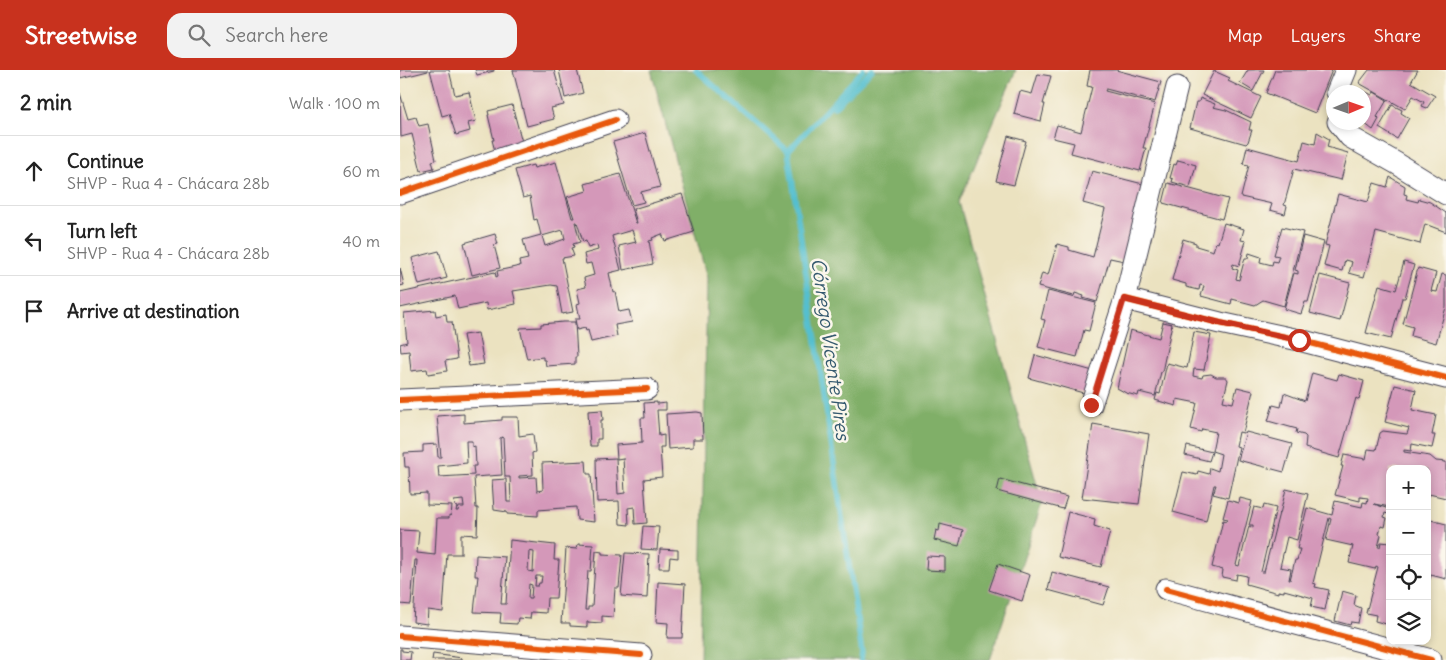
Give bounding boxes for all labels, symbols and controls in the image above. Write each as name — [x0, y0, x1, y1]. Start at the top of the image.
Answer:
search box — [167, 13, 517, 58]
text: Streetwise — [25, 20, 137, 50]
icon: search — [185, 21, 213, 49]
text: Search here — [225, 23, 328, 47]
text: Map — [1227, 24, 1262, 47]
text: Layers — [1290, 24, 1346, 47]
text: Share — [1374, 24, 1421, 47]
north arrow — [1326, 85, 1371, 130]
text: 2 min — [20, 89, 72, 116]
text: Walk · 100 m — [289, 93, 380, 113]
text: Continue — [67, 149, 144, 173]
icon: ahead — [20, 157, 48, 185]
text: 60 m — [342, 161, 380, 181]
text: SHVP - Rua 4 - Chácara 28b — [67, 173, 270, 193]
text: Turn left — [67, 219, 137, 243]
icon: left — [20, 227, 48, 255]
text: 40 m — [342, 231, 380, 251]
text: SHVP - Rua 4 - Chácara 28b — [67, 243, 270, 263]
water label: Córrego Vicente Pires — [806, 257, 856, 443]
icon: arrive — [20, 297, 48, 325]
text: Arrive at destination — [67, 299, 240, 323]
route start — [1288, 329, 1311, 352]
route end — [1080, 394, 1103, 417]
map controls — [1386, 465, 1431, 645]
button: + — [1386, 465, 1431, 510]
button: − — [1386, 510, 1431, 555]
button: locate — [1386, 555, 1431, 600]
button: layers — [1386, 600, 1431, 645]

